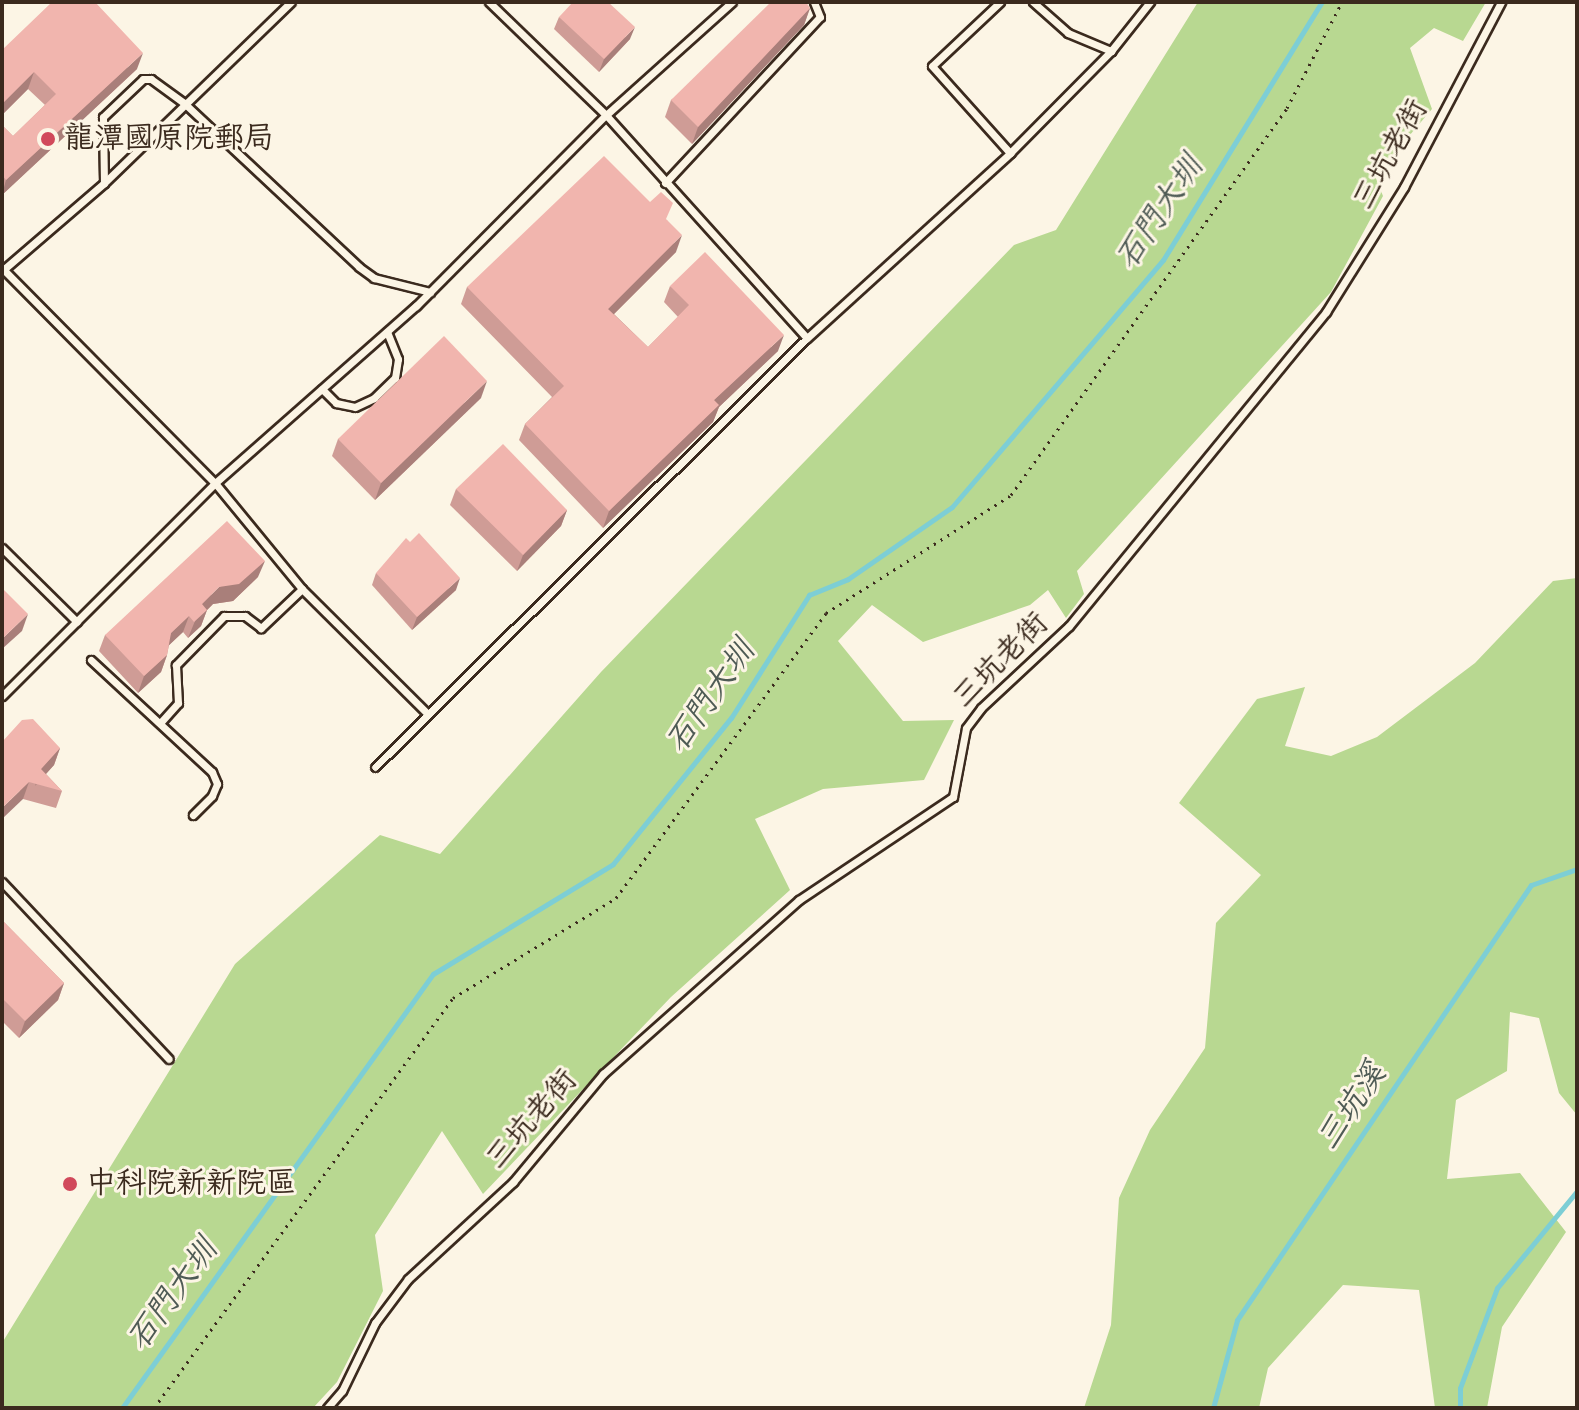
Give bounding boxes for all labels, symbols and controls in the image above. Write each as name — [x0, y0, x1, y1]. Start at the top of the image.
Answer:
street label: 三坑老街 — [1346, 94, 1436, 216]
place label: 龍潭國原院郵局 — [64, 121, 274, 157]
marker: 龍潭國原院郵局 — [39, 130, 57, 148]
water label: 石門大圳 — [1108, 149, 1212, 277]
street label: 三坑老街 — [946, 606, 1056, 716]
water label: 石門大圳 — [659, 634, 763, 760]
water label: 三坑溪 — [1309, 1056, 1395, 1158]
street label: 三坑老街 — [479, 1063, 585, 1177]
place label: 中科院新新院區 — [86, 1166, 296, 1202]
marker: 中科院新新院區 — [61, 1175, 79, 1193]
water label: 石門大圳 — [120, 1232, 226, 1358]

